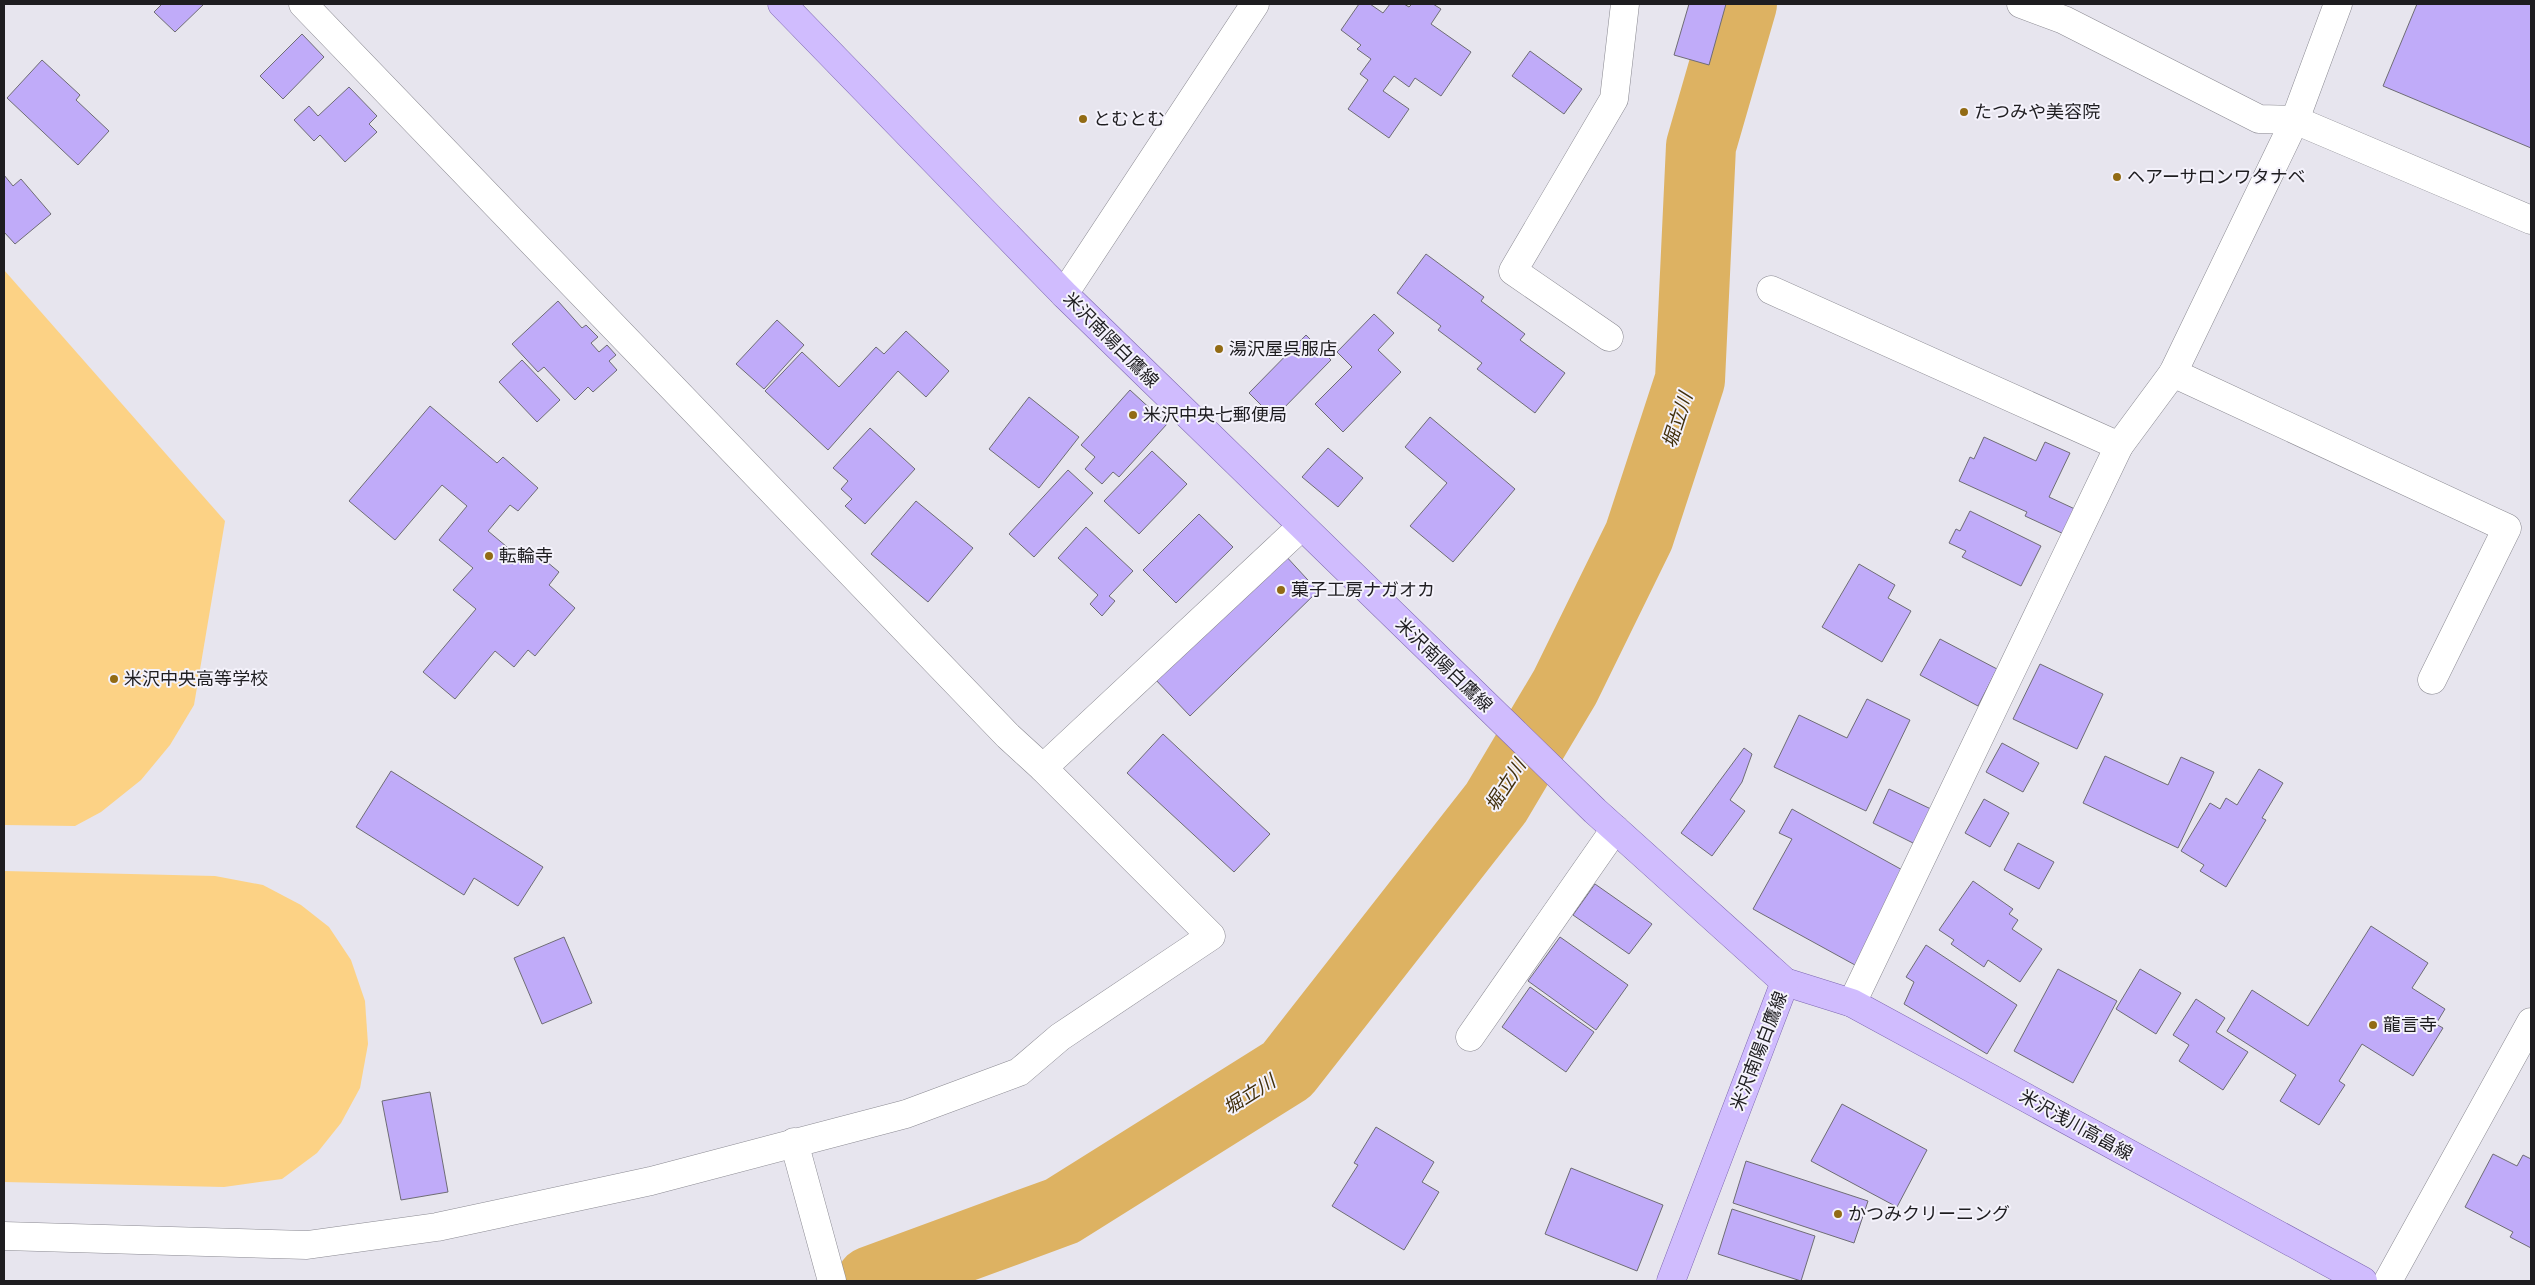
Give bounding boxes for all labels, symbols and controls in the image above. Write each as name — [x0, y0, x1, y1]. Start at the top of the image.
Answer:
place label: たつみや美容院 — [1974, 100, 2100, 124]
marker: たつみや美容院 — [1958, 106, 1970, 118]
place label: とむとむ — [1093, 107, 1165, 131]
marker: とむとむ — [1077, 113, 1089, 125]
place label: ヘアーサロンワタナベ — [2127, 165, 2306, 189]
marker: ヘアーサロンワタナベ — [2111, 171, 2123, 183]
street label: 米沢南陽白鷹線 — [1058, 287, 1164, 393]
place label: 湯沢屋呉服店 — [1229, 337, 1337, 361]
marker: 湯沢屋呉服店 — [1213, 343, 1225, 355]
water label: 堀立川 — [1657, 387, 1699, 451]
place label: 米沢中央七郵便局 — [1143, 403, 1287, 427]
marker: 米沢中央七郵便局 — [1127, 409, 1139, 421]
place label: 転輪寺 — [499, 544, 553, 568]
marker: 転輪寺 — [483, 550, 495, 562]
place label: 菓子工房ナガオカ — [1291, 578, 1435, 602]
marker: 菓子工房ナガオカ — [1275, 584, 1287, 596]
street label: 米沢南陽白鷹線 — [1390, 613, 1498, 717]
place label: 米沢中央高等学校 — [124, 667, 268, 691]
marker: 米沢中央高等学校 — [108, 673, 120, 685]
water label: 堀立川 — [1479, 753, 1533, 816]
street label: 米沢南陽白鷹線 — [1725, 988, 1793, 1114]
place label: 龍言寺 — [2383, 1013, 2437, 1037]
marker: 龍言寺 — [2367, 1019, 2379, 1031]
water label: 堀立川 — [1218, 1068, 1282, 1120]
street label: 米沢浅川高畠線 — [2015, 1084, 2137, 1166]
place label: かつみクリーニング — [1848, 1202, 2010, 1226]
marker: かつみクリーニング — [1832, 1208, 1844, 1220]

